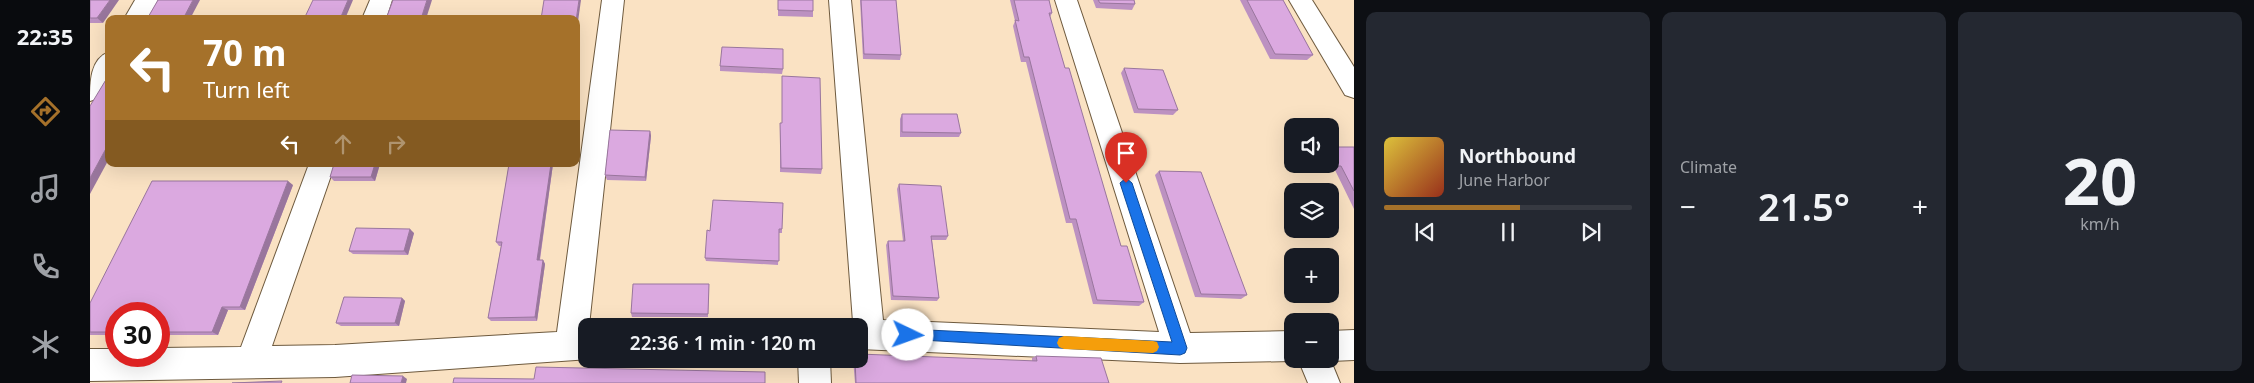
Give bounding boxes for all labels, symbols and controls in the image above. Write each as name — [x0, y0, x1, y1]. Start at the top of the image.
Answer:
text: 22:35 — [17, 21, 73, 51]
text: 70 m — [203, 29, 286, 76]
icon: left — [120, 35, 185, 100]
text: Turn left — [203, 74, 290, 104]
icon: directions — [28, 94, 63, 129]
map controls — [1284, 118, 1339, 368]
button: sound — [1284, 118, 1339, 173]
icon: left — [276, 130, 304, 158]
icon: ahead — [329, 130, 357, 158]
icon: right — [382, 130, 410, 158]
pin — [1105, 132, 1147, 183]
text: 20 — [2063, 136, 2137, 224]
icon: arrive — [1112, 139, 1140, 167]
text: Northbound — [1459, 143, 1576, 169]
text: Climate — [1680, 156, 1737, 178]
text: June Harbor — [1459, 169, 1550, 191]
icon: music — [28, 171, 63, 206]
text: 21.5° — [1758, 180, 1850, 232]
button: layers — [1284, 183, 1339, 238]
text: − — [1680, 187, 1696, 225]
text: + — [1912, 187, 1928, 225]
text: km/h — [2080, 213, 2120, 235]
icon: previous — [1411, 218, 1439, 246]
icon: pause — [1494, 218, 1522, 246]
icon: next — [1577, 218, 1605, 246]
button: + — [1284, 248, 1339, 303]
icon: phone — [28, 249, 63, 284]
speed limit sign: 30 — [105, 302, 170, 367]
position arrow — [881, 308, 933, 360]
button: − — [1284, 313, 1339, 368]
icon: climate — [28, 327, 63, 362]
text: 22:36 · 1 min · 120 m — [630, 330, 816, 356]

